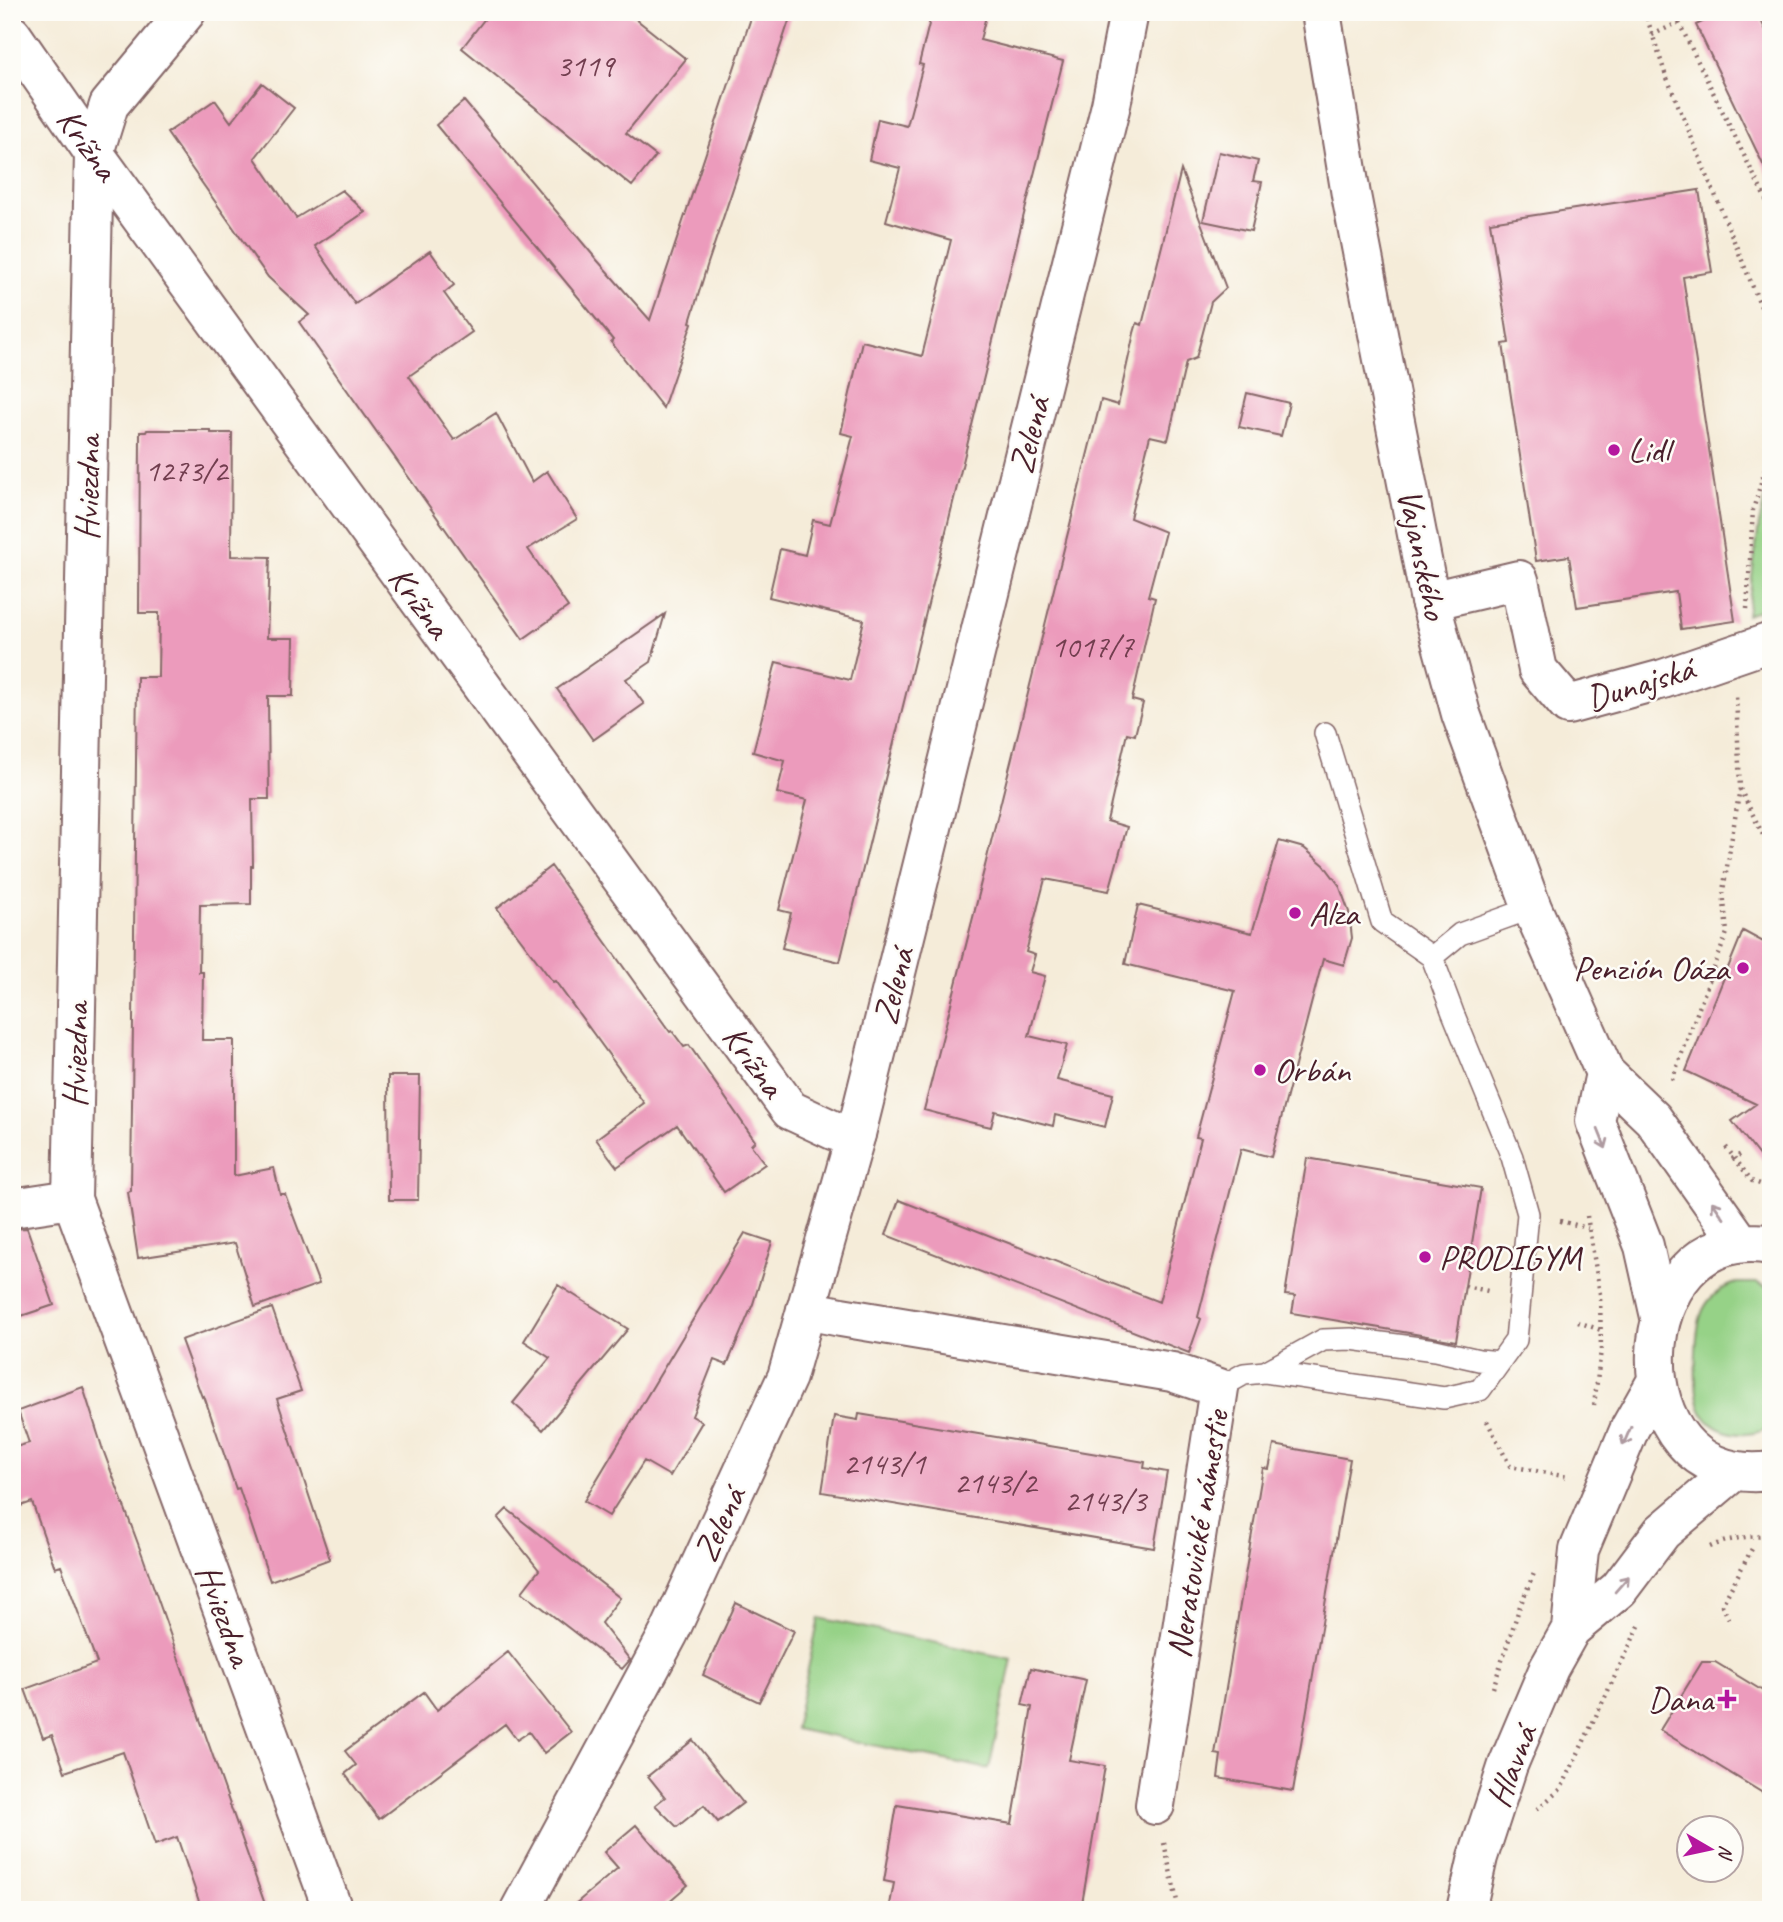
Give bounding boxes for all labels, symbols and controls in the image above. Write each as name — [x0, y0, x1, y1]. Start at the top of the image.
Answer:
house number: 3119 — [556, 45, 616, 86]
street label: Krížna — [47, 99, 130, 192]
street label: Zelená — [998, 389, 1062, 478]
place label: Lidl — [1628, 428, 1676, 473]
street label: Hviezdna — [64, 433, 111, 541]
marker: Lidl — [1606, 442, 1622, 458]
house number: 1273/2 — [145, 450, 230, 491]
street label: Vajanského — [1387, 485, 1459, 625]
street label: Krížna — [378, 557, 462, 650]
house number: 1017/7 — [1051, 626, 1135, 667]
street label: Dunajská — [1581, 645, 1703, 721]
place label: Alza — [1309, 891, 1362, 936]
marker: Alza — [1287, 905, 1303, 921]
street label: Zelená — [862, 940, 926, 1029]
place label: Penzión Oáza — [1573, 946, 1732, 991]
marker: Penzión Oáza — [1735, 960, 1751, 976]
street label: Hviezdna — [52, 1000, 99, 1108]
street label: Krížna — [712, 1016, 796, 1109]
place label: Orbán — [1274, 1048, 1351, 1093]
marker: Orbán — [1252, 1062, 1268, 1078]
one-way arrow — [1597, 1128, 1610, 1149]
one-way arrow — [1711, 1201, 1725, 1220]
place label: PRODIGYM — [1439, 1235, 1583, 1280]
marker: PRODIGYM — [1417, 1249, 1433, 1265]
street label: Neratovické námestie — [1156, 1405, 1240, 1661]
one-way arrow — [1620, 1425, 1633, 1447]
house number: 2143/1 — [843, 1443, 927, 1484]
house number: 2143/2 — [954, 1462, 1039, 1503]
street label: Zelená — [683, 1476, 758, 1569]
house number: 2143/3 — [1064, 1480, 1149, 1521]
street label: Hviezdna — [185, 1558, 264, 1675]
one-way arrow — [1614, 1575, 1630, 1593]
place label: Dana — [1648, 1677, 1715, 1722]
marker: Dana — [1719, 1691, 1735, 1707]
street label: Hlavná — [1475, 1716, 1549, 1813]
north arrow — [1674, 1814, 1744, 1884]
text: N — [1713, 1844, 1739, 1862]

